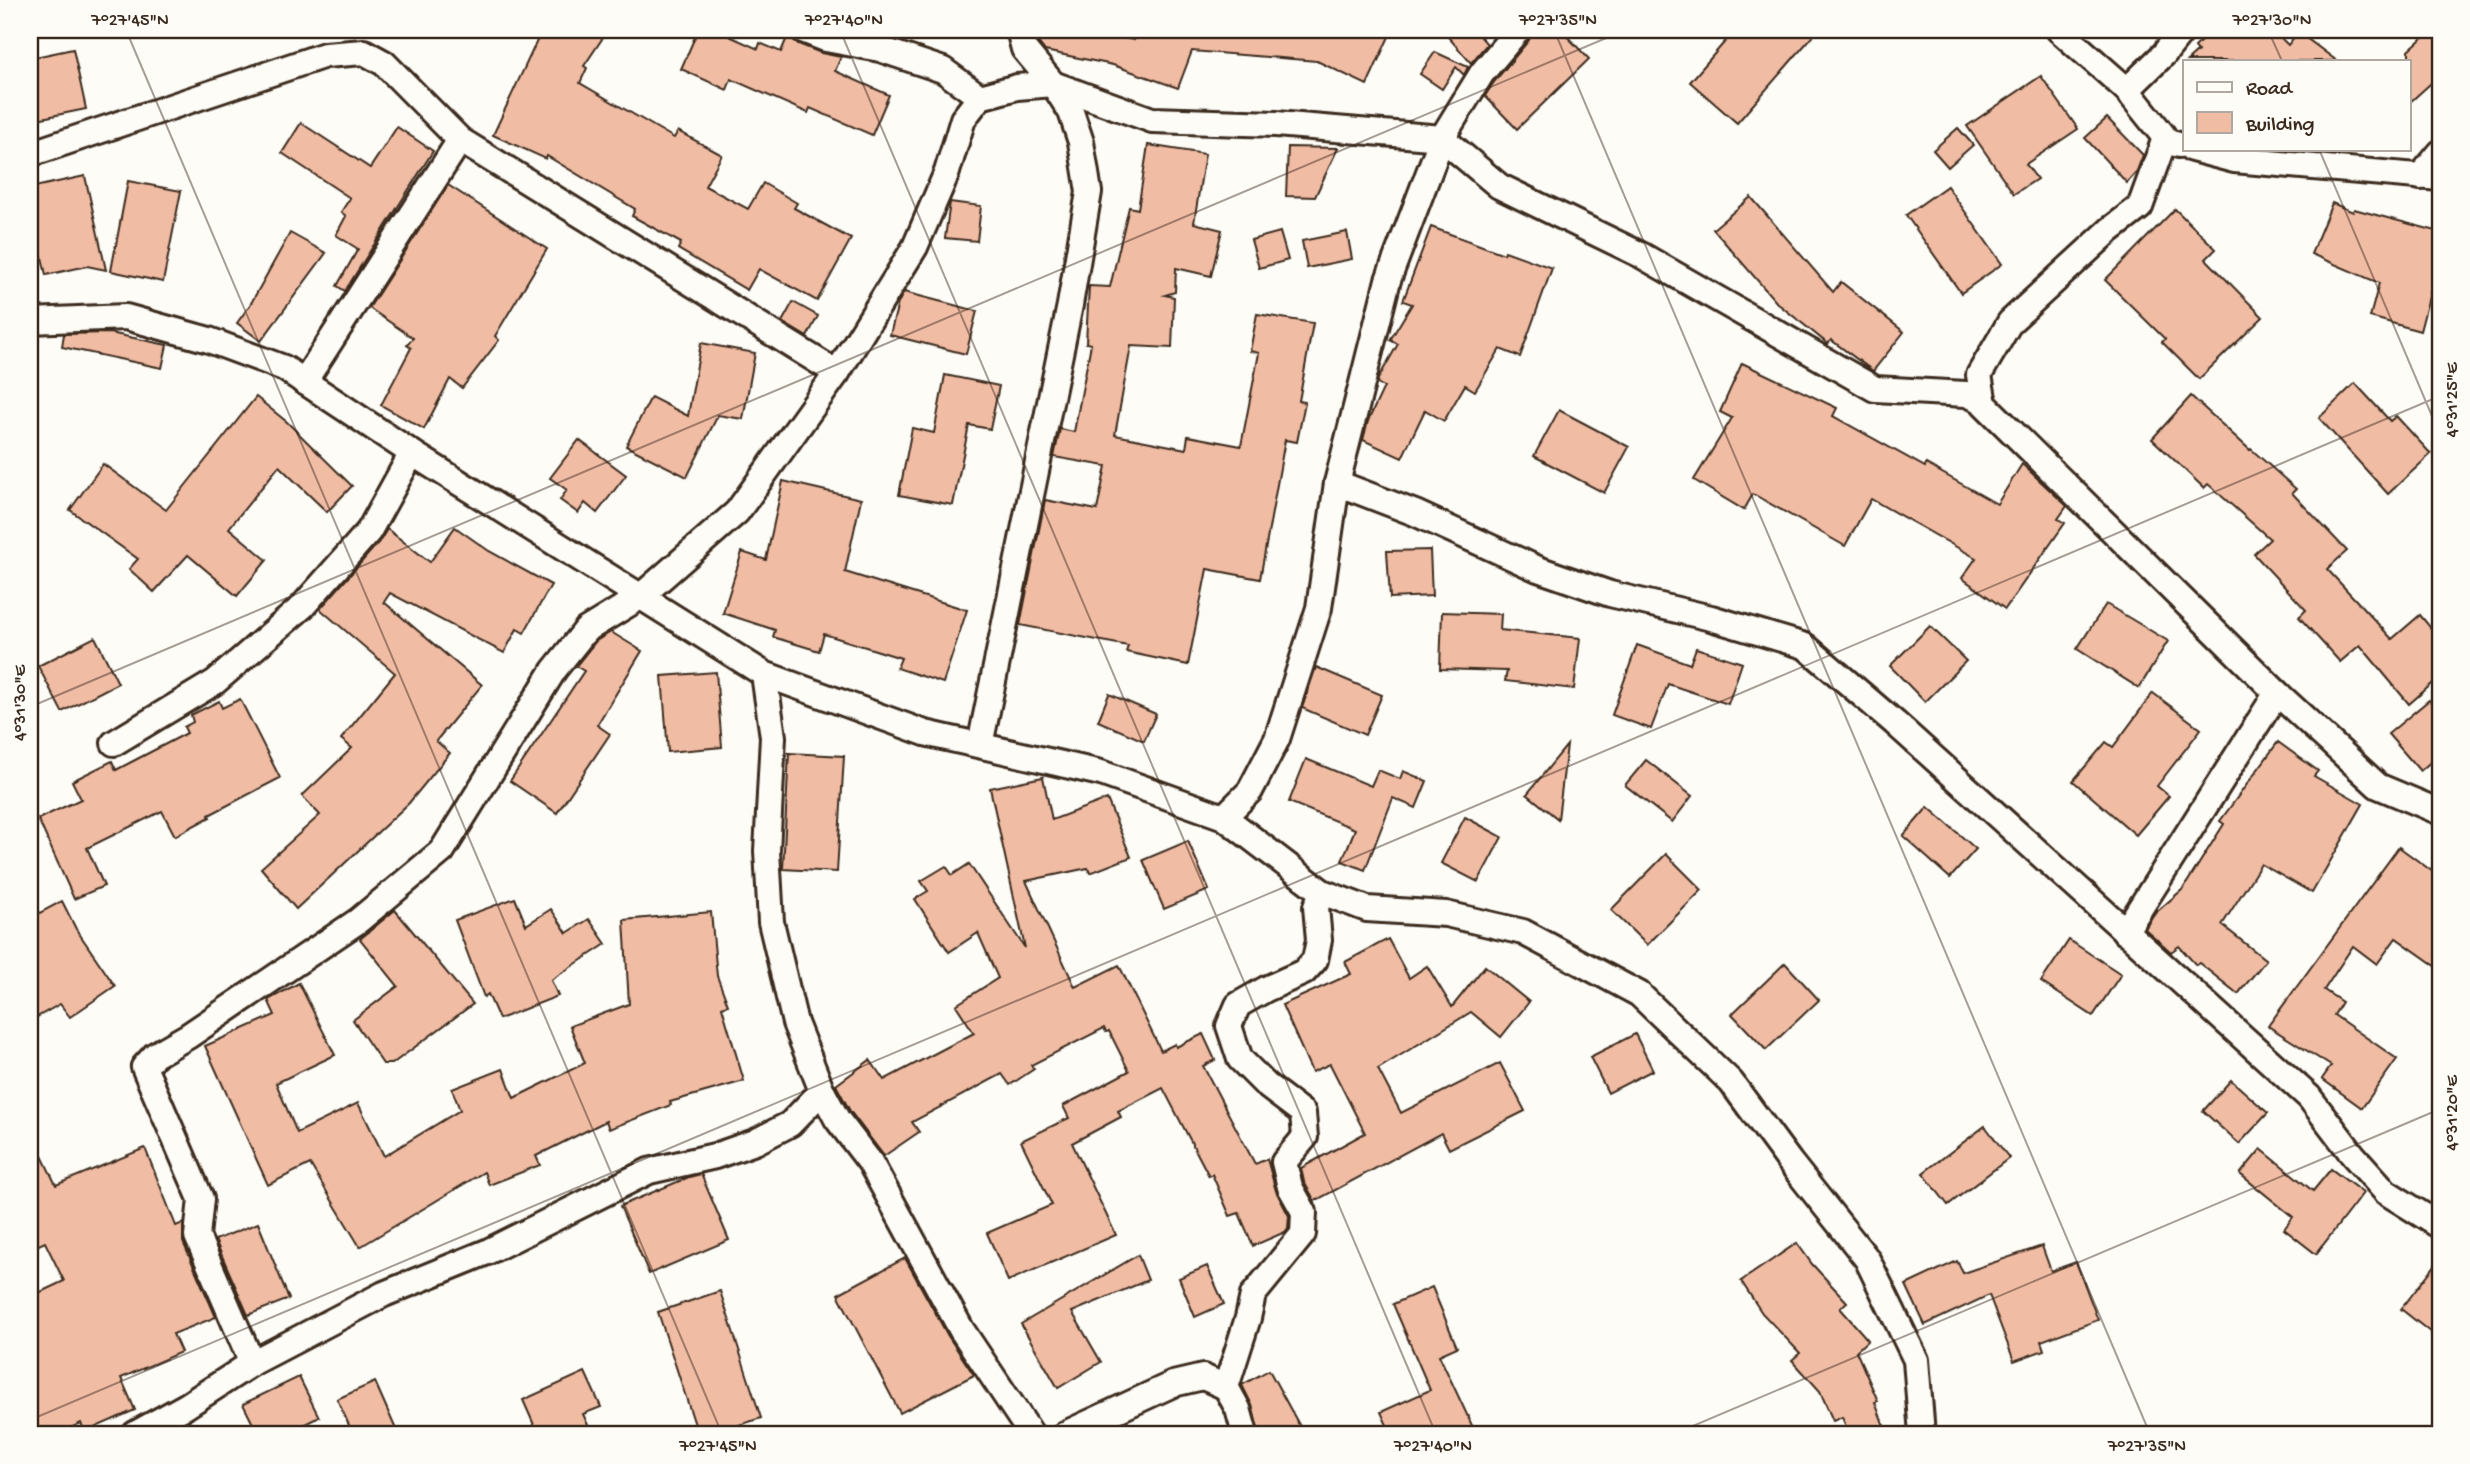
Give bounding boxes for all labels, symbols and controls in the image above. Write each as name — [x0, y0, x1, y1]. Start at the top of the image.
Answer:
text: 7°27'45"N — [90, 11, 169, 32]
text: 7°27'40"N — [804, 11, 883, 32]
text: 7°27'35"N — [1518, 11, 1597, 32]
text: 7°27'30"N — [2231, 11, 2312, 32]
legend — [2183, 60, 2410, 150]
text: Road — [2246, 78, 2294, 103]
text: Building — [2245, 114, 2315, 139]
text: 4°31'25"E — [2443, 362, 2464, 437]
text: 4°31'30"E — [11, 664, 32, 741]
text: 4°31'20"E — [2443, 1074, 2464, 1151]
text: 7°27'45"N — [678, 1437, 757, 1458]
text: 7°27'40"N — [1393, 1437, 1472, 1458]
text: 7°27'35"N — [2107, 1437, 2186, 1458]

